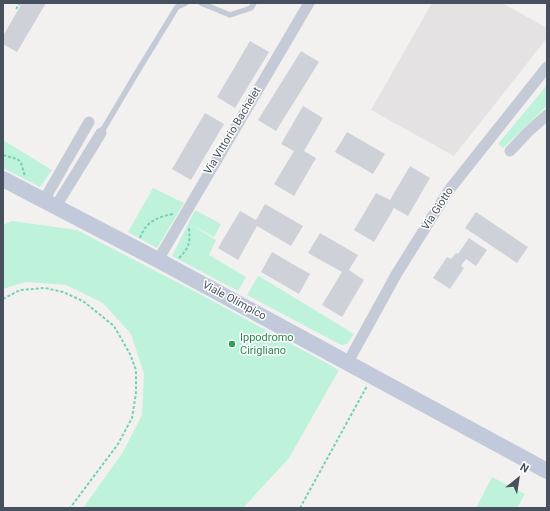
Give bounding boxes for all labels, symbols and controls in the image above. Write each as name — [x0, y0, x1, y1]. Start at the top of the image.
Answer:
street label: Via Vittorio Bachelet — [202, 85, 264, 177]
street label: Via Giotto — [419, 185, 457, 233]
street label: Viale Olimpico — [200, 279, 268, 323]
place label: Ippodromo Cirigliano — [240, 331, 294, 357]
marker: Ippodromo Cirigliano — [227, 339, 237, 349]
north arrow — [498, 459, 538, 499]
text: N — [518, 461, 531, 476]

